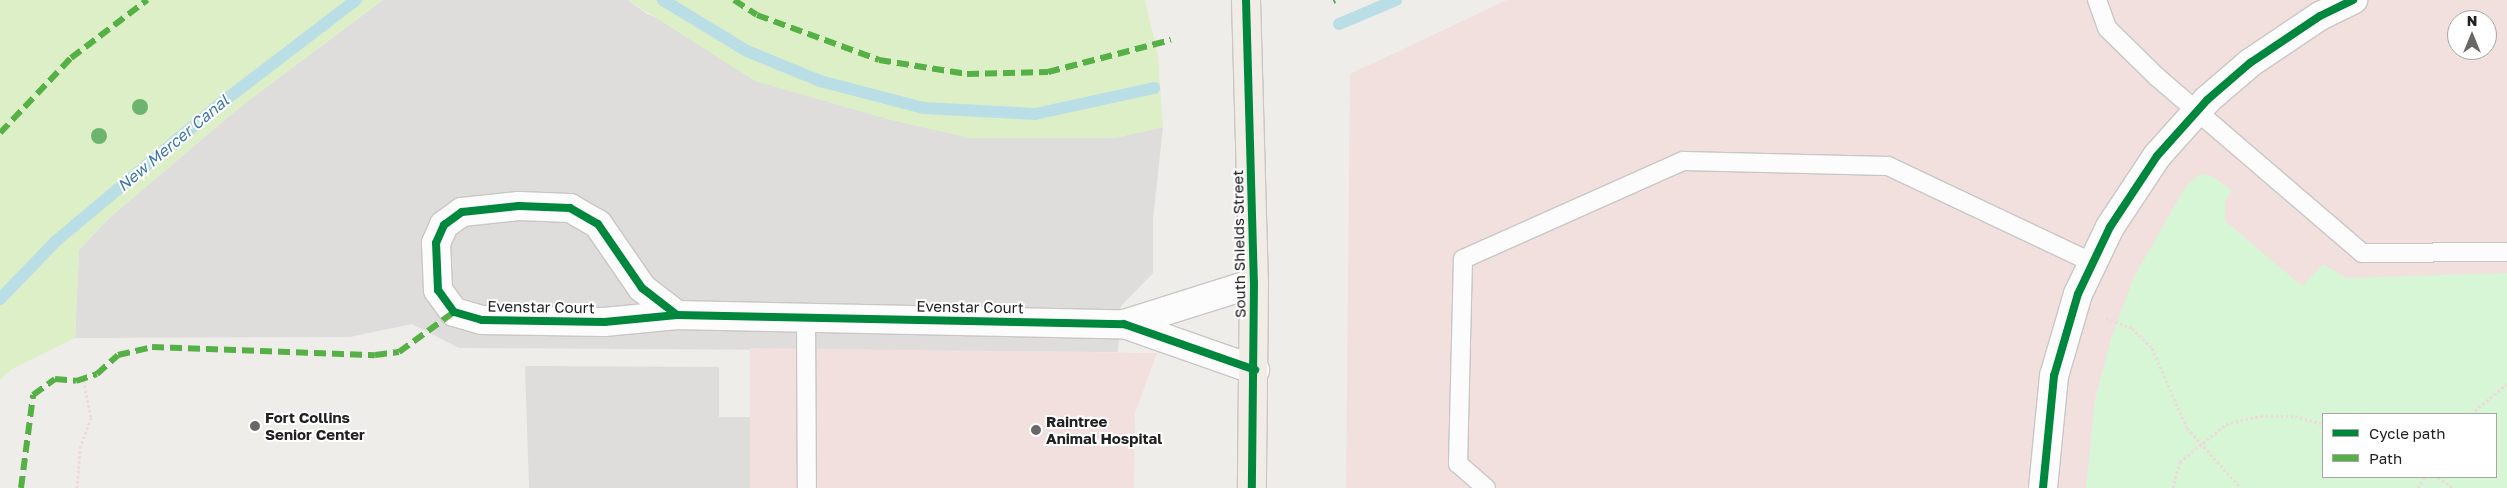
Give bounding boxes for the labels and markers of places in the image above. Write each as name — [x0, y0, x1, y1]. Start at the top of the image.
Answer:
place label: Fort Collins Senior Center — [265, 408, 365, 443]
place label: Raintree Animal Hospital — [1046, 412, 1162, 447]
marker: Fort Collins Senior Center — [249, 420, 261, 432]
marker: Raintree Animal Hospital — [1030, 424, 1042, 436]

